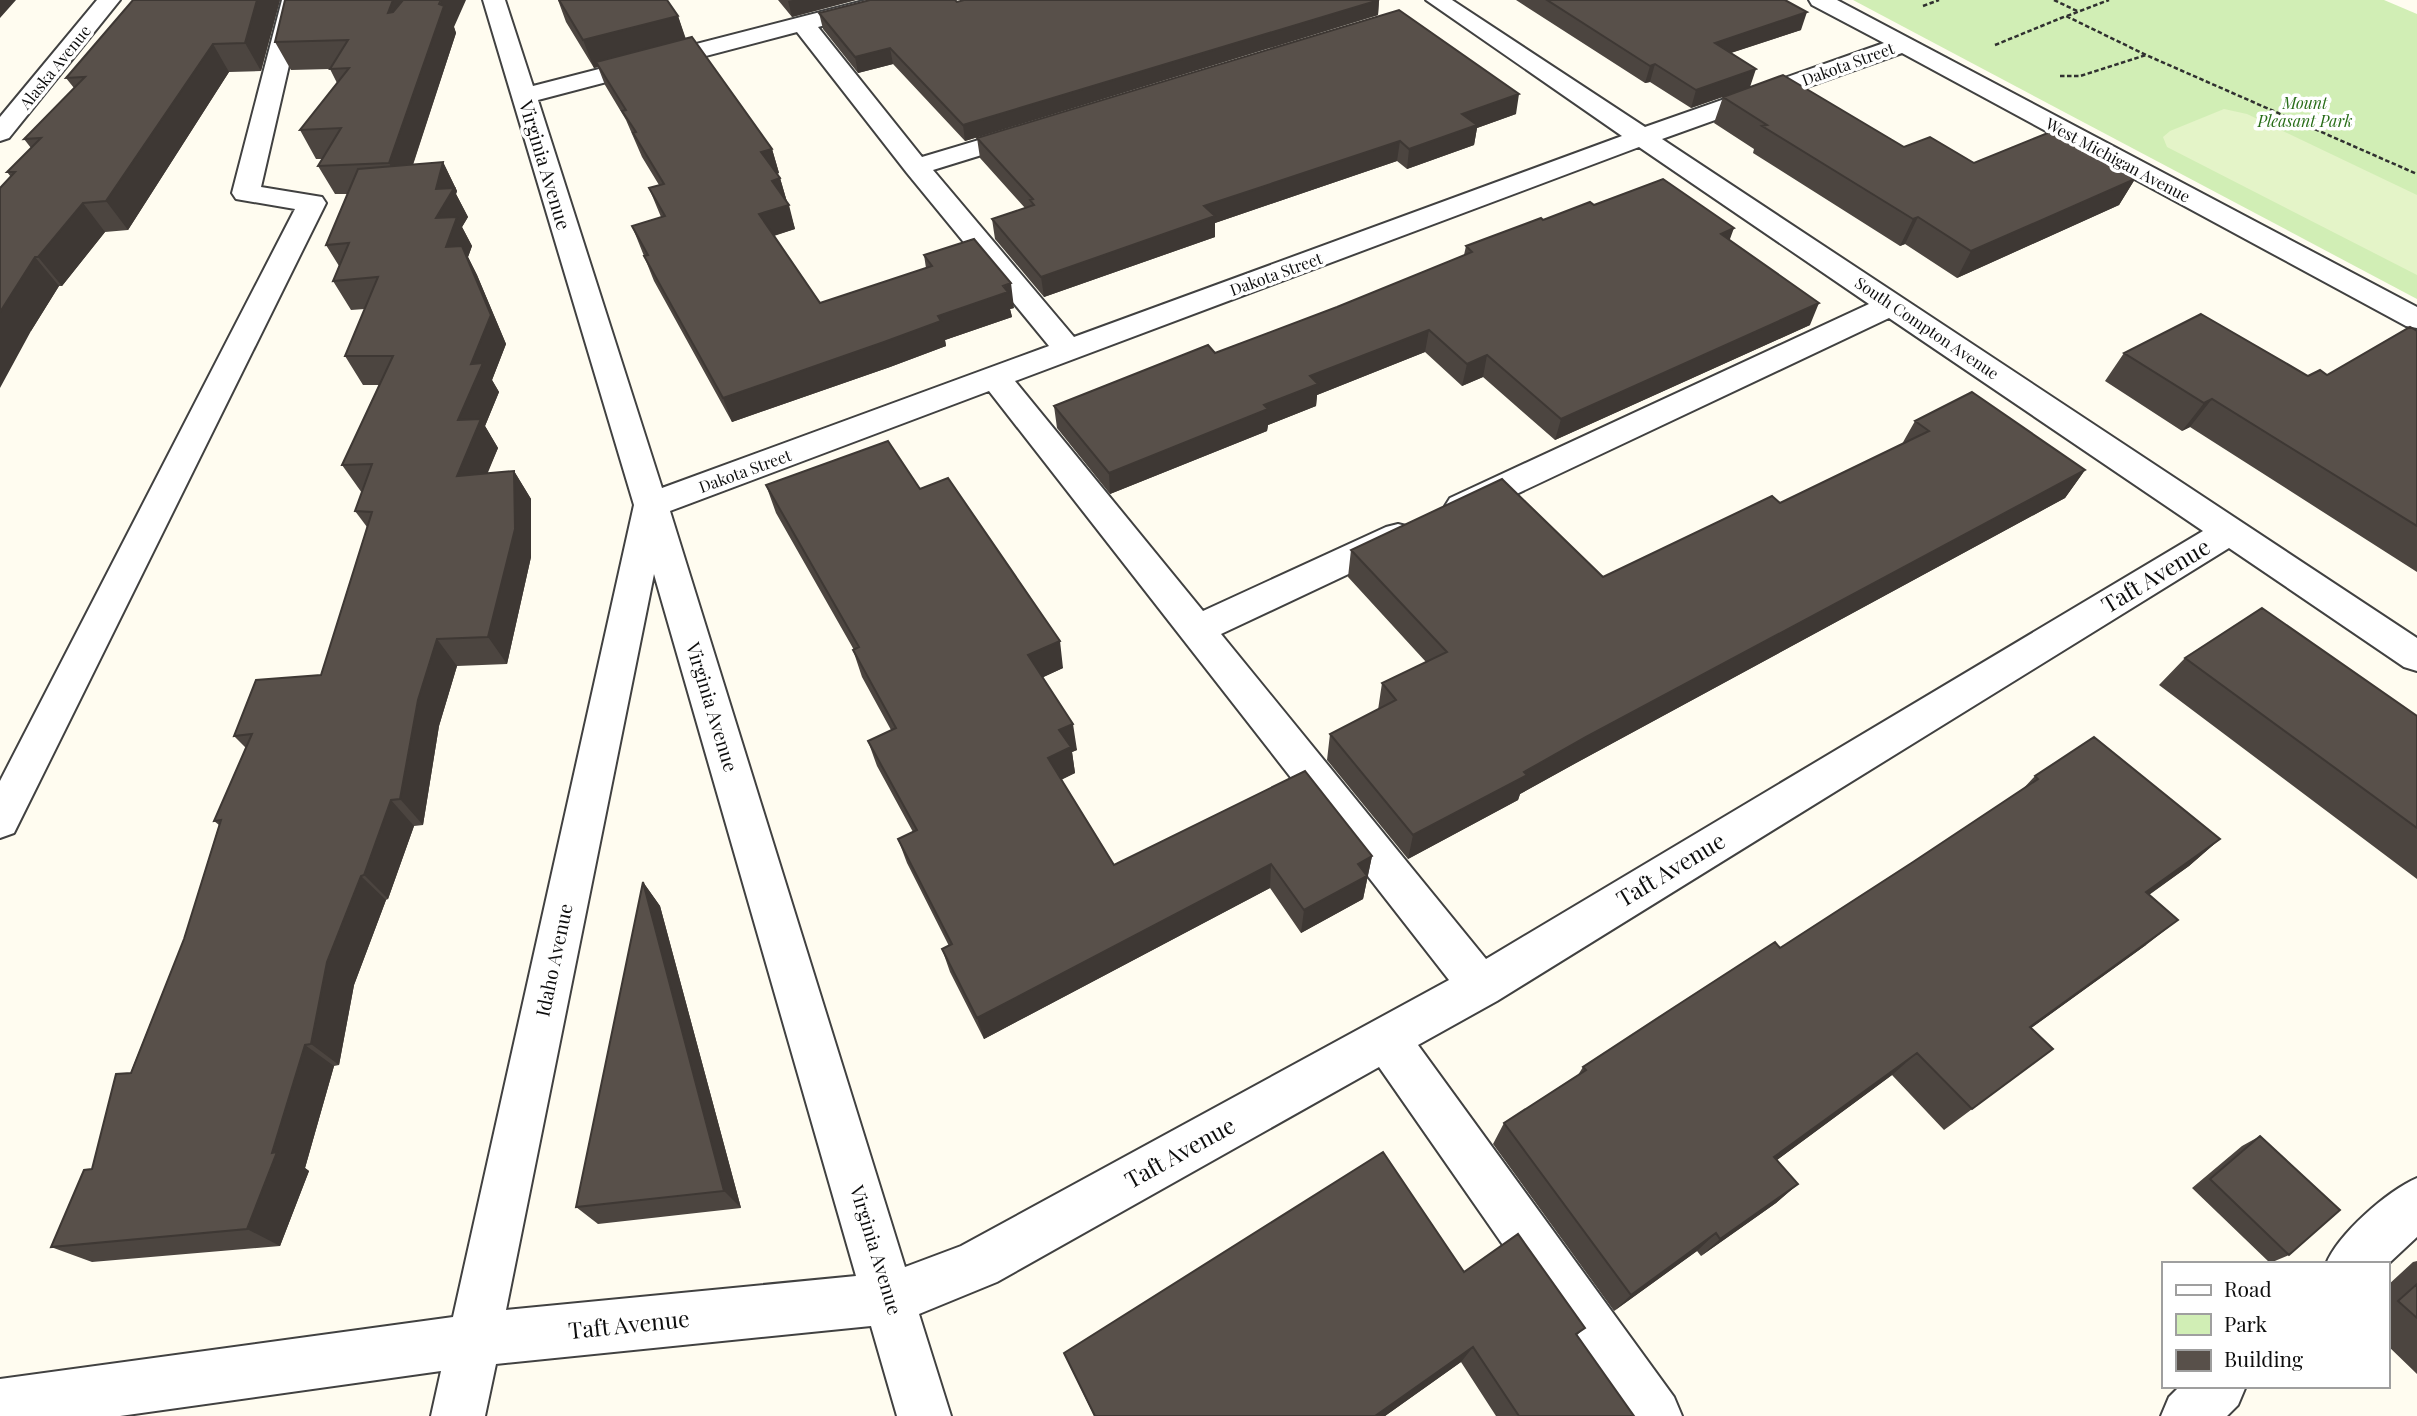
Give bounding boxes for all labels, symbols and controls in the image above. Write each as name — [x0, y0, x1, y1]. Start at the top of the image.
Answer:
street label: Alaska Avenue — [14, 20, 95, 114]
street label: Dakota Street — [1799, 37, 1897, 90]
park label: Mount Pleasant Park — [2257, 92, 2352, 131]
street label: Virginia Avenue — [514, 96, 578, 233]
street label: West Michigan Avenue — [2042, 112, 2194, 207]
street label: Dakota Street — [1227, 247, 1325, 300]
street label: South Compton Avenue — [1851, 272, 2003, 384]
street label: Dakota Street — [696, 444, 794, 497]
street label: Taft Avenue — [2095, 530, 2215, 619]
street label: Virginia Avenue — [681, 638, 745, 775]
street label: Taft Avenue — [1610, 824, 1730, 913]
street label: Idaho Avenue — [528, 901, 578, 1019]
street label: Taft Avenue — [1119, 1109, 1240, 1195]
street label: Virginia Avenue — [845, 1181, 909, 1318]
legend — [2162, 1262, 2389, 1388]
text: Road — [2224, 1274, 2272, 1302]
street label: Taft Avenue — [567, 1302, 691, 1345]
text: Park — [2224, 1309, 2268, 1337]
text: Building — [2224, 1344, 2303, 1372]

